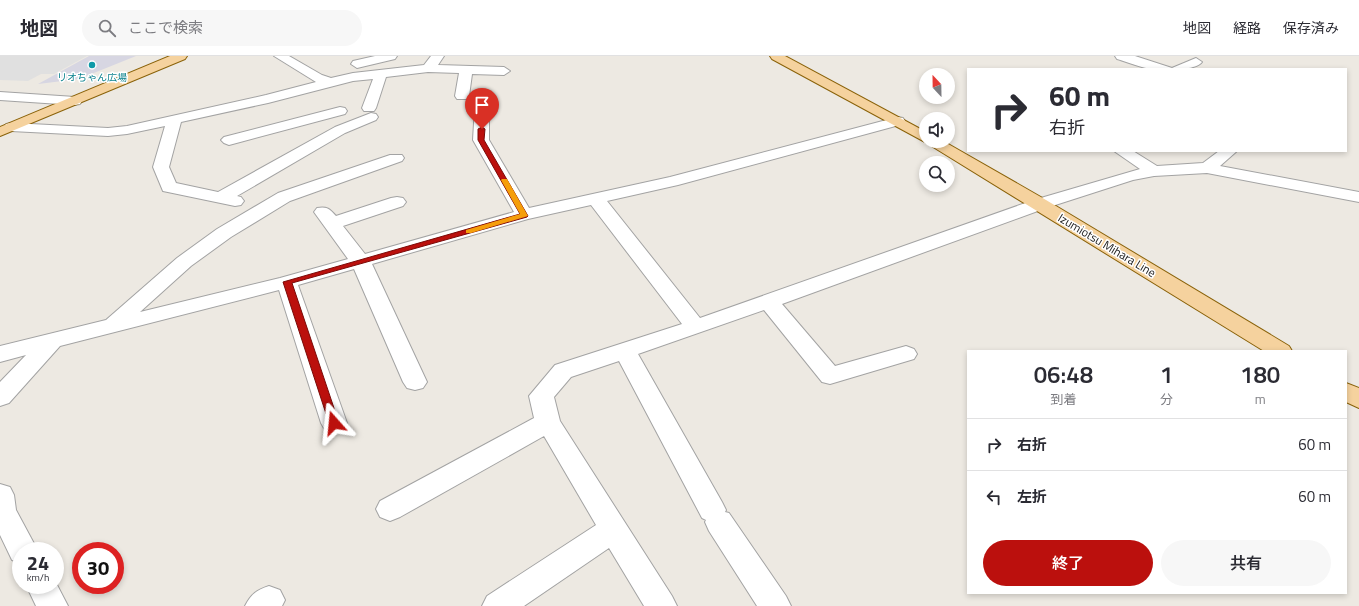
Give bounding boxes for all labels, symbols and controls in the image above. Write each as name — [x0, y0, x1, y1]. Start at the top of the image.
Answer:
search box — [82, 10, 362, 46]
text: 地図 — [20, 13, 58, 42]
text: ここで検索 — [128, 16, 203, 39]
icon: search — [96, 17, 118, 39]
text: 地図 — [1183, 17, 1211, 38]
text: 経路 — [1233, 17, 1261, 38]
text: 保存済み — [1283, 17, 1339, 38]
marker: リオちゃん広場 — [87, 60, 97, 70]
north arrow — [919, 68, 955, 104]
map controls — [919, 68, 955, 192]
place label: リオちゃん広場 — [57, 70, 127, 85]
text: 60 m — [1049, 74, 1110, 117]
icon: right — [983, 84, 1035, 136]
pin — [465, 88, 499, 129]
icon: arrive — [471, 94, 493, 116]
button: sound — [919, 112, 955, 148]
text: 右折 — [1049, 114, 1085, 141]
button: search — [919, 156, 955, 192]
street label: Izumiotsu Mihara Line — [1054, 208, 1160, 282]
text: 06:48 — [1034, 356, 1093, 392]
text: 1 — [1160, 356, 1173, 392]
text: 180 — [1240, 356, 1280, 392]
text: 到着 — [1050, 389, 1076, 409]
text: 分 — [1160, 389, 1173, 409]
text: m — [1255, 389, 1266, 409]
position arrow — [313, 402, 355, 444]
text: 右折 — [1017, 433, 1047, 456]
text: 60 m — [1298, 433, 1331, 456]
icon: right — [983, 434, 1005, 456]
text: 左折 — [1017, 485, 1047, 508]
text: 60 m — [1298, 485, 1331, 508]
icon: left — [983, 486, 1005, 508]
button: 終了 — [983, 540, 1153, 586]
button: 共有 — [1161, 540, 1331, 586]
speed limit sign: 30 — [72, 542, 124, 594]
text: 24 — [27, 547, 49, 578]
text: km/h — [27, 570, 49, 585]

